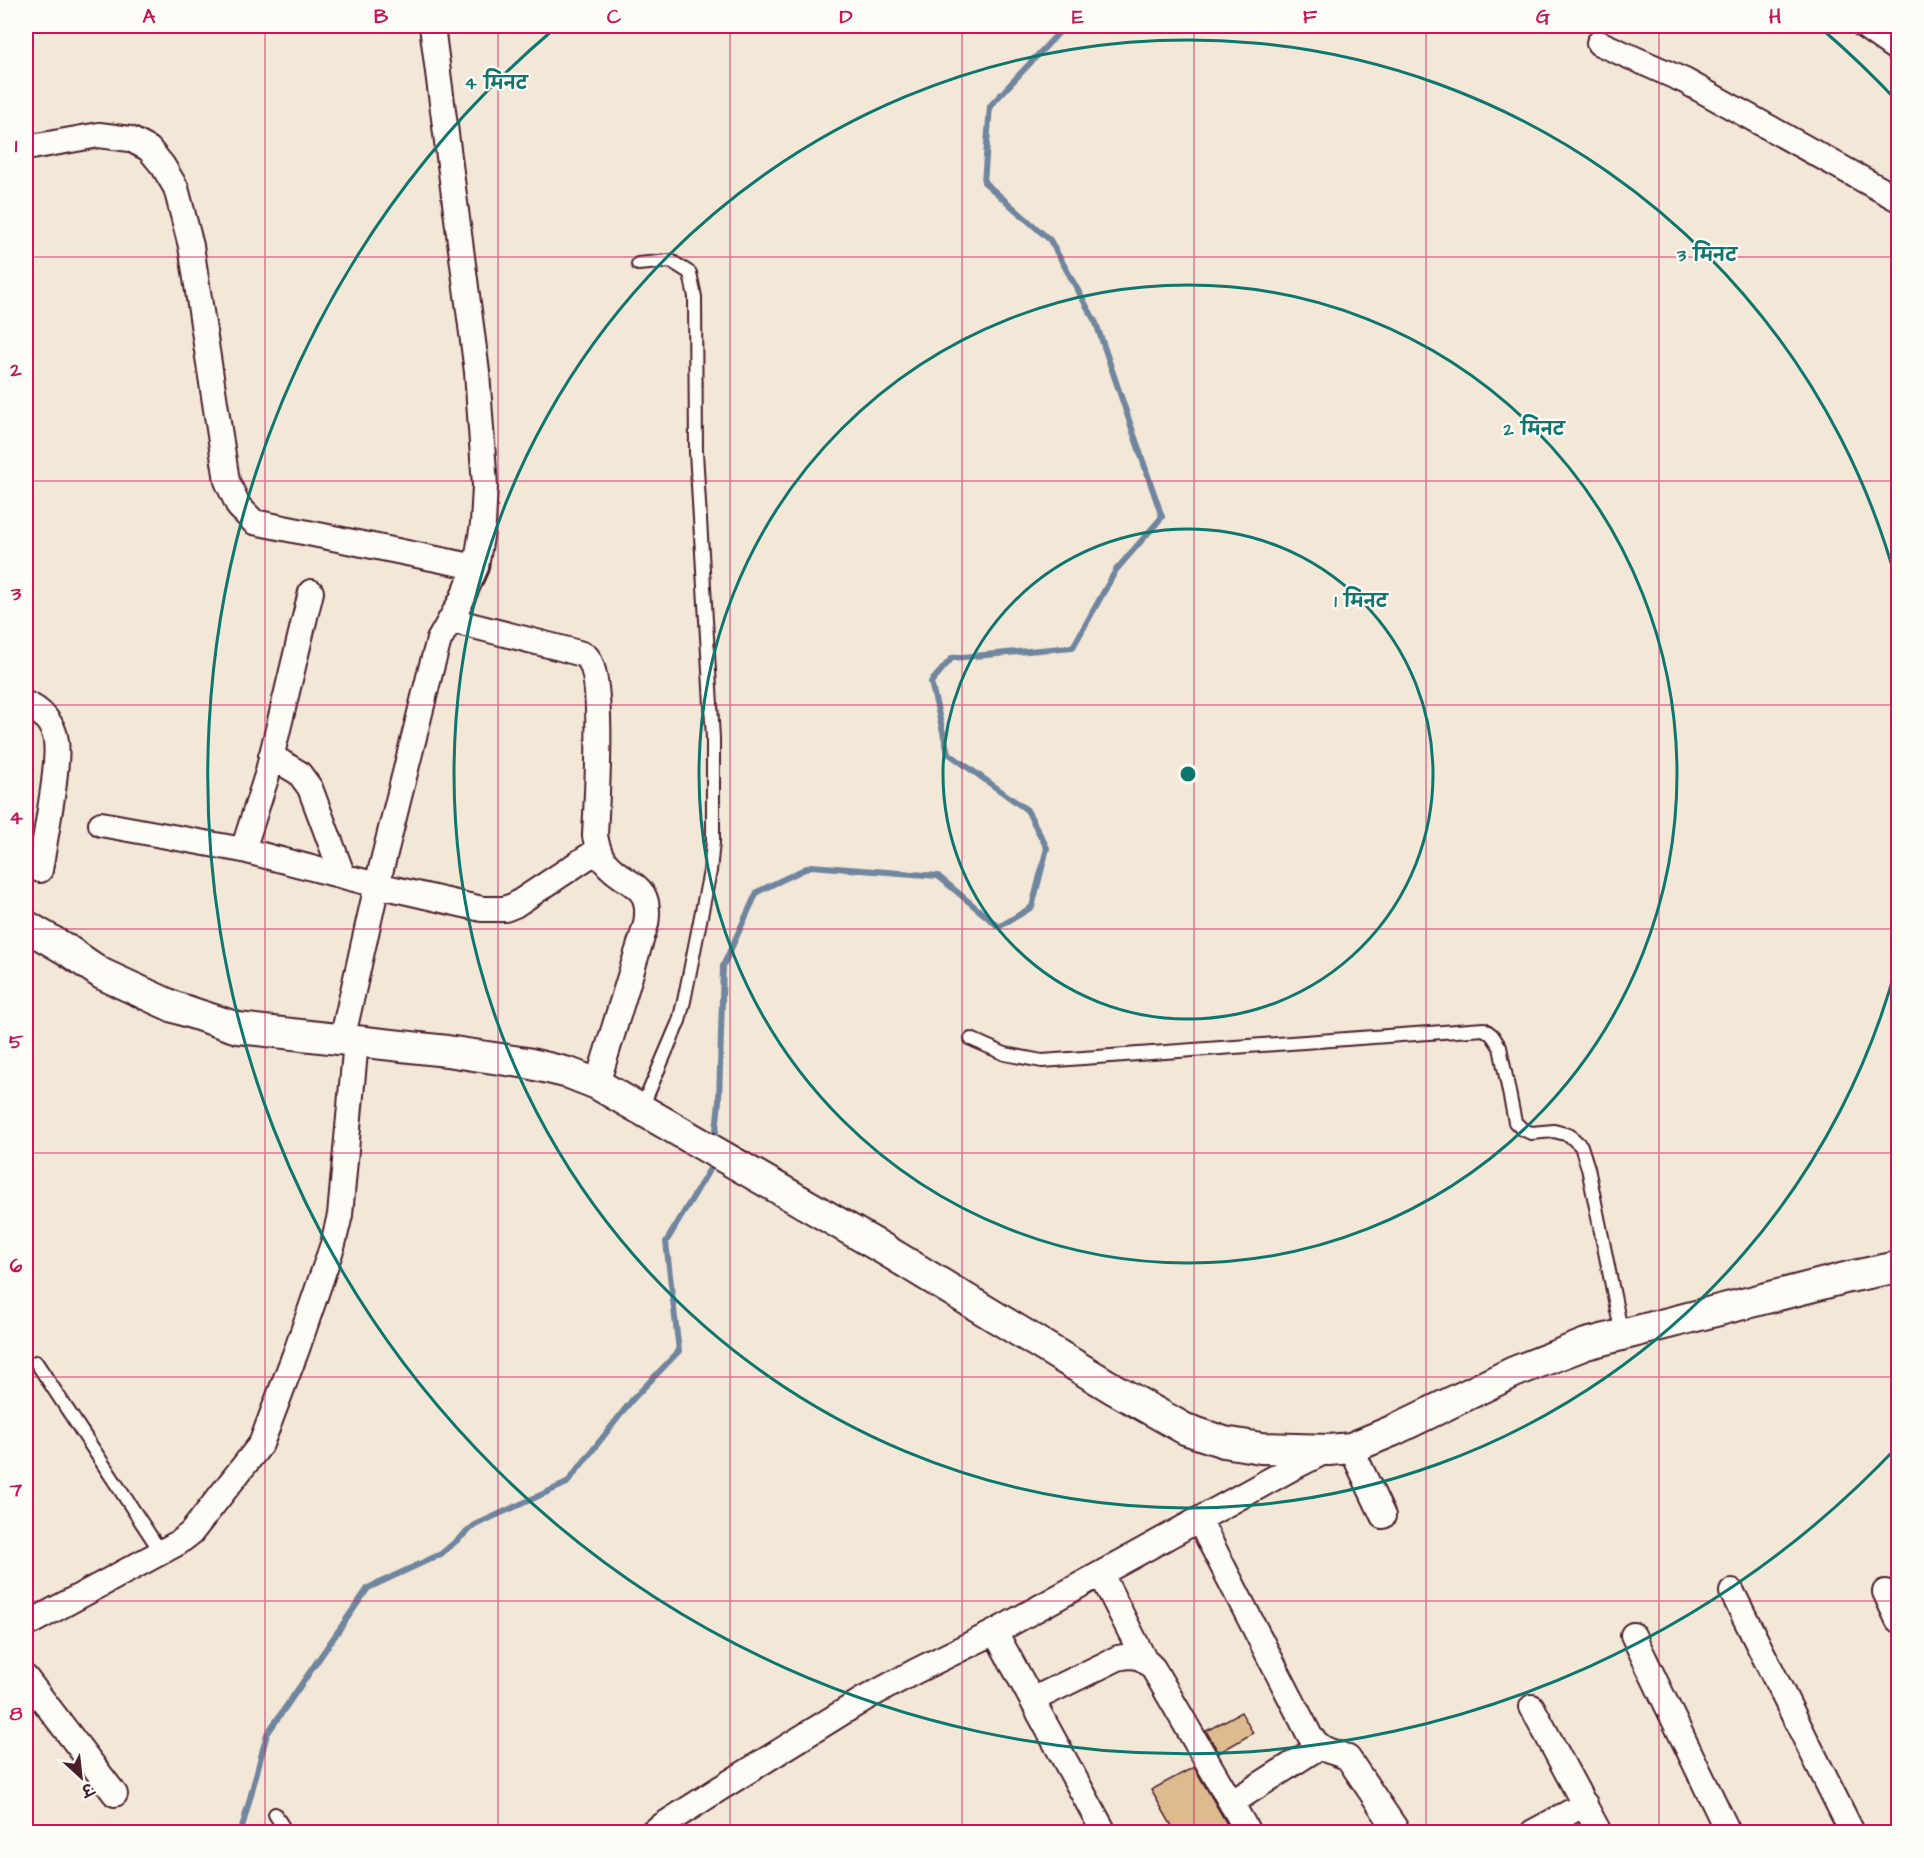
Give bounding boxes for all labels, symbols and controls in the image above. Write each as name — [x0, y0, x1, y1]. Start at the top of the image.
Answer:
text: A — [143, 3, 156, 31]
text: B — [374, 3, 389, 31]
text: C — [607, 3, 622, 31]
text: D — [840, 3, 853, 31]
text: E — [1072, 3, 1084, 31]
text: F — [1303, 3, 1318, 31]
text: G — [1536, 3, 1550, 31]
text: H — [1769, 3, 1781, 31]
text: 4 मिनट — [464, 68, 530, 96]
text: 1 — [15, 132, 18, 160]
text: 3 मिनट — [1676, 240, 1739, 268]
text: 2 — [9, 356, 22, 384]
text: 2 मिनट — [1502, 414, 1567, 442]
text: 3 — [10, 580, 22, 608]
text: 1 मिनट — [1334, 586, 1390, 614]
centre of rings — [1178, 764, 1198, 784]
text: 4 — [9, 804, 23, 832]
text: 5 — [9, 1028, 24, 1056]
text: 6 — [10, 1252, 23, 1280]
text: 7 — [9, 1476, 23, 1504]
text: 8 — [10, 1700, 23, 1728]
north arrow — [51, 1747, 111, 1807]
text: उ — [76, 1776, 99, 1802]

